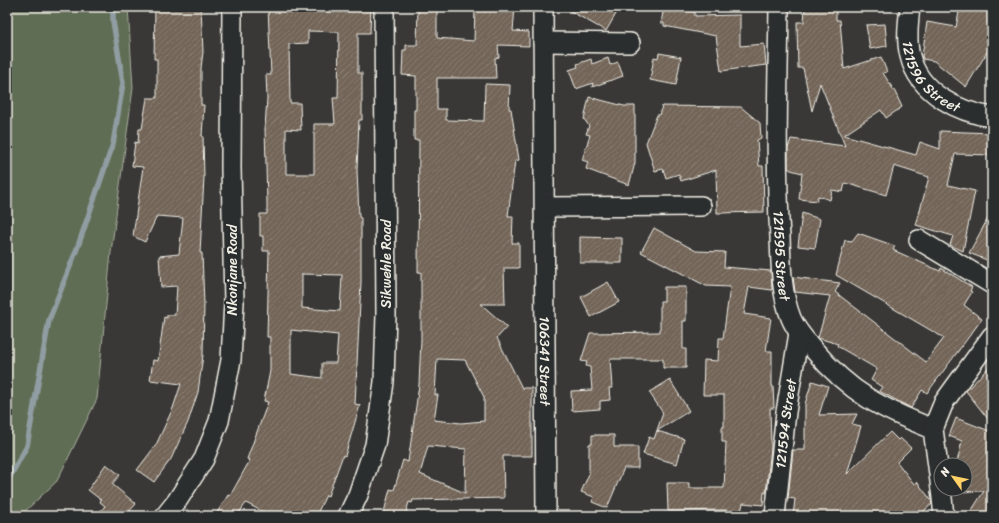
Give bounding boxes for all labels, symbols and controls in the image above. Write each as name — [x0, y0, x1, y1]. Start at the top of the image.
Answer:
street label: 121596 Street — [895, 40, 966, 120]
street label: 121595 Street — [766, 210, 798, 305]
street label: Sikwehle Road — [374, 218, 399, 308]
street label: Nkonjane Road — [220, 223, 245, 315]
street label: 106341 Street — [532, 316, 558, 407]
street label: 121594 Street — [768, 375, 804, 470]
north arrow — [933, 457, 973, 497]
text: N — [934, 463, 955, 481]

